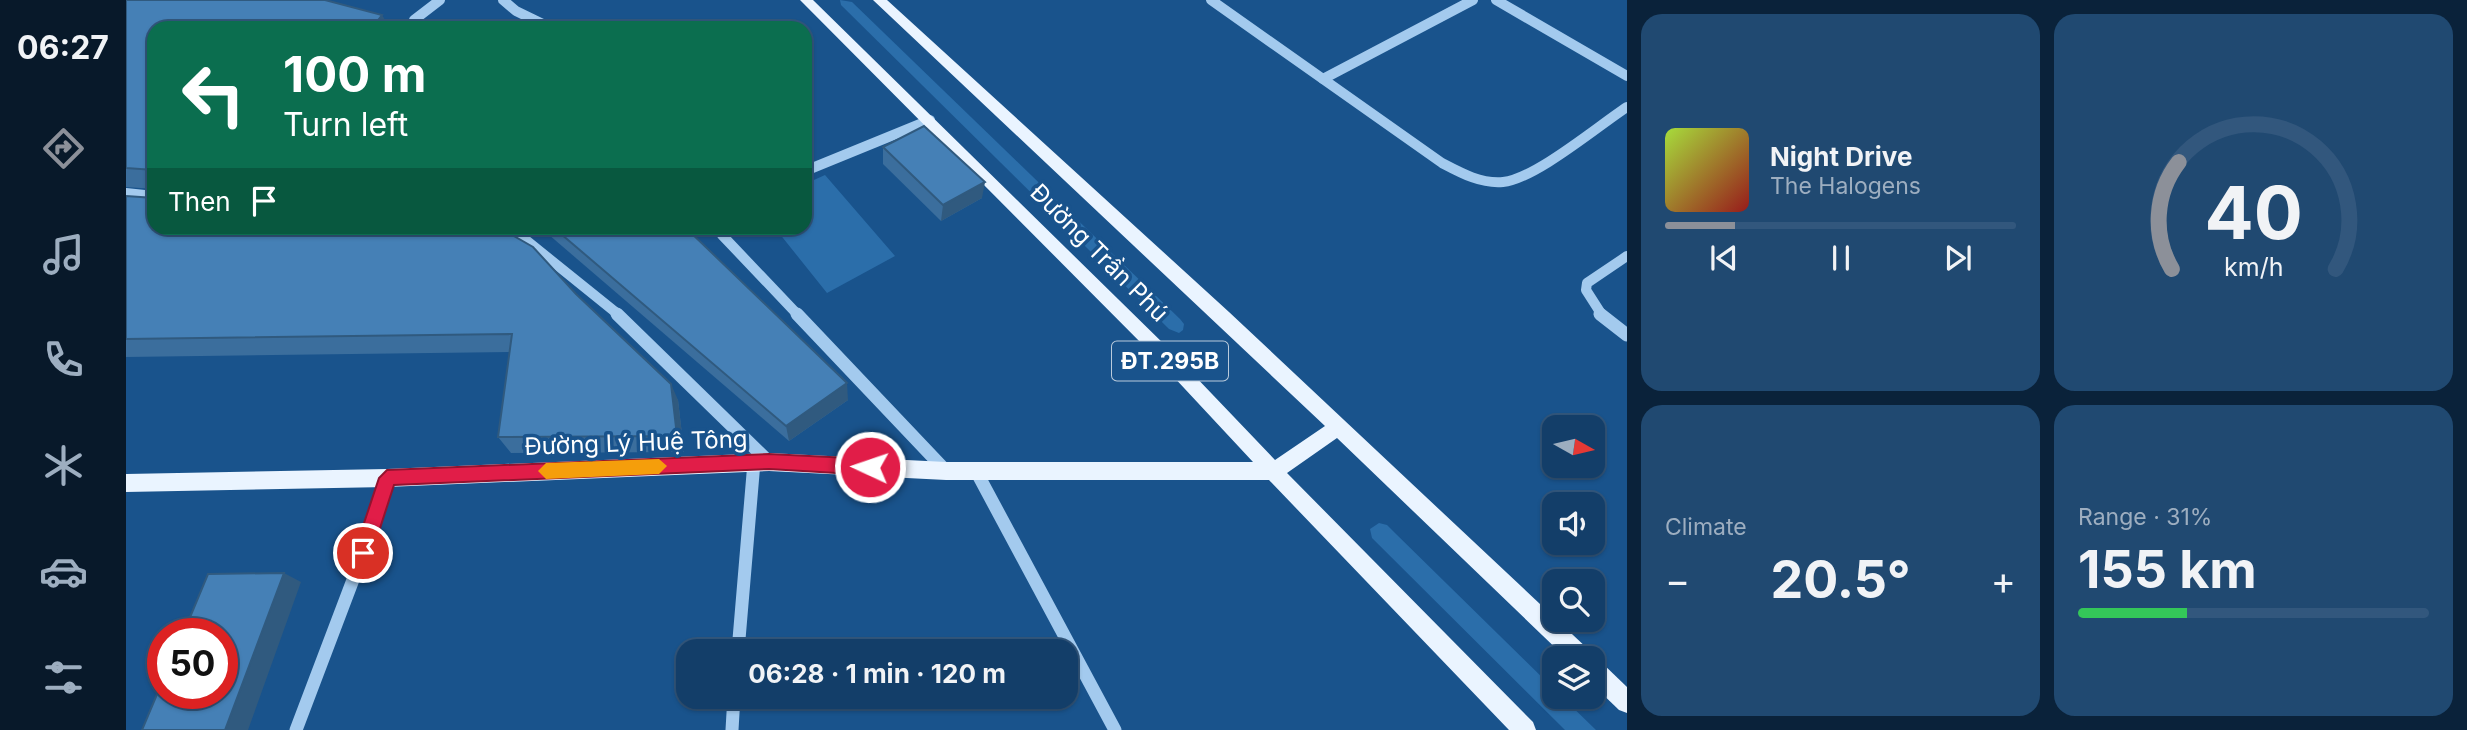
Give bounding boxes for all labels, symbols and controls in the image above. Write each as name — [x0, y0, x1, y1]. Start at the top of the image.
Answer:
text: 06:27 — [17, 28, 109, 67]
text: 100 m — [283, 45, 427, 104]
icon: left — [168, 49, 259, 140]
text: Turn left — [283, 105, 408, 144]
icon: directions — [39, 124, 88, 173]
text: Night Drive — [1770, 141, 1912, 172]
text: 40 — [2204, 168, 2303, 257]
text: The Halogens — [1770, 172, 1921, 200]
street label: Đường Trần Phú — [1025, 178, 1174, 327]
icon: arrive — [245, 182, 283, 220]
text: Then — [168, 186, 231, 217]
icon: music — [39, 230, 88, 279]
icon: previous — [1705, 239, 1743, 277]
icon: pause — [1822, 239, 1860, 277]
icon: next — [1939, 239, 1977, 277]
text: km/h — [2224, 252, 2283, 282]
icon: phone — [39, 335, 88, 384]
road number: ĐT.295B — [1112, 342, 1228, 380]
north arrow — [1542, 415, 1605, 478]
map controls — [1542, 415, 1605, 709]
street label: Đường Lý Huệ Tông — [524, 424, 748, 461]
position arrow — [833, 430, 907, 504]
icon: climate — [39, 441, 88, 490]
button: sound — [1542, 492, 1605, 555]
text: Range · 31% — [2078, 503, 2212, 531]
text: Climate — [1665, 513, 1747, 541]
pin — [333, 523, 393, 583]
icon: arrive — [344, 534, 382, 572]
text: 155 km — [2078, 538, 2257, 601]
icon: car — [39, 547, 88, 596]
text: 20.5° — [1770, 548, 1911, 611]
text: − — [1665, 557, 1690, 603]
text: + — [1991, 557, 2016, 603]
button: search — [1542, 569, 1605, 632]
speed limit sign: 50 — [147, 618, 238, 709]
button: layers — [1542, 646, 1605, 709]
icon: filters — [39, 653, 88, 702]
text: 06:28 · 1 min · 120 m — [748, 658, 1006, 689]

